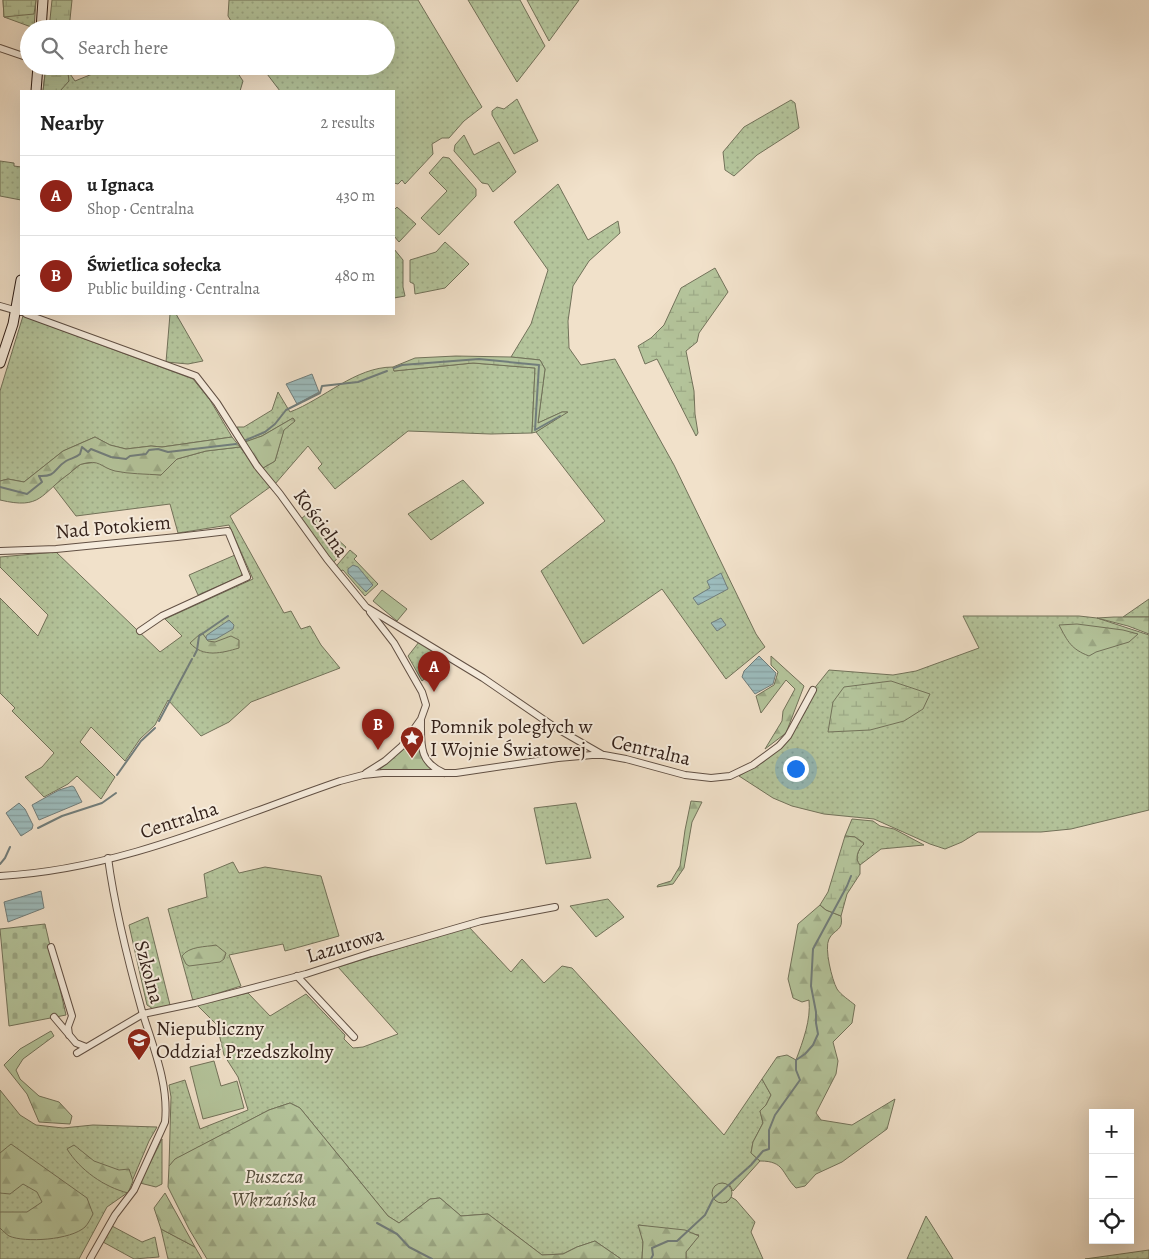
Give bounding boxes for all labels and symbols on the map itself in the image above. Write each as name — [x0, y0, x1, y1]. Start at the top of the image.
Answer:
street label: Kościelna — [287, 483, 355, 563]
street label: Nad Potokiem — [54, 508, 172, 545]
pin: A — [418, 651, 450, 692]
pin: B — [362, 709, 394, 750]
place label: Pomnik poległych w I Wojnie Światowej — [430, 713, 594, 763]
place icon: Pomnik poległych w I Wojnie Światowej — [399, 725, 425, 759]
street label: Centralna — [609, 728, 694, 772]
your location — [783, 756, 809, 782]
street label: Centralna — [137, 795, 222, 845]
street label: Lazurowa — [303, 920, 388, 970]
street label: Szkolna — [128, 937, 171, 1007]
place label: Niepubliczny Oddział Przedszkolny — [156, 1015, 334, 1065]
school or university icon: Niepubliczny Oddział Przedszkolny — [126, 1027, 152, 1061]
park label: Puszcza Wkrzańska — [231, 1163, 317, 1213]

